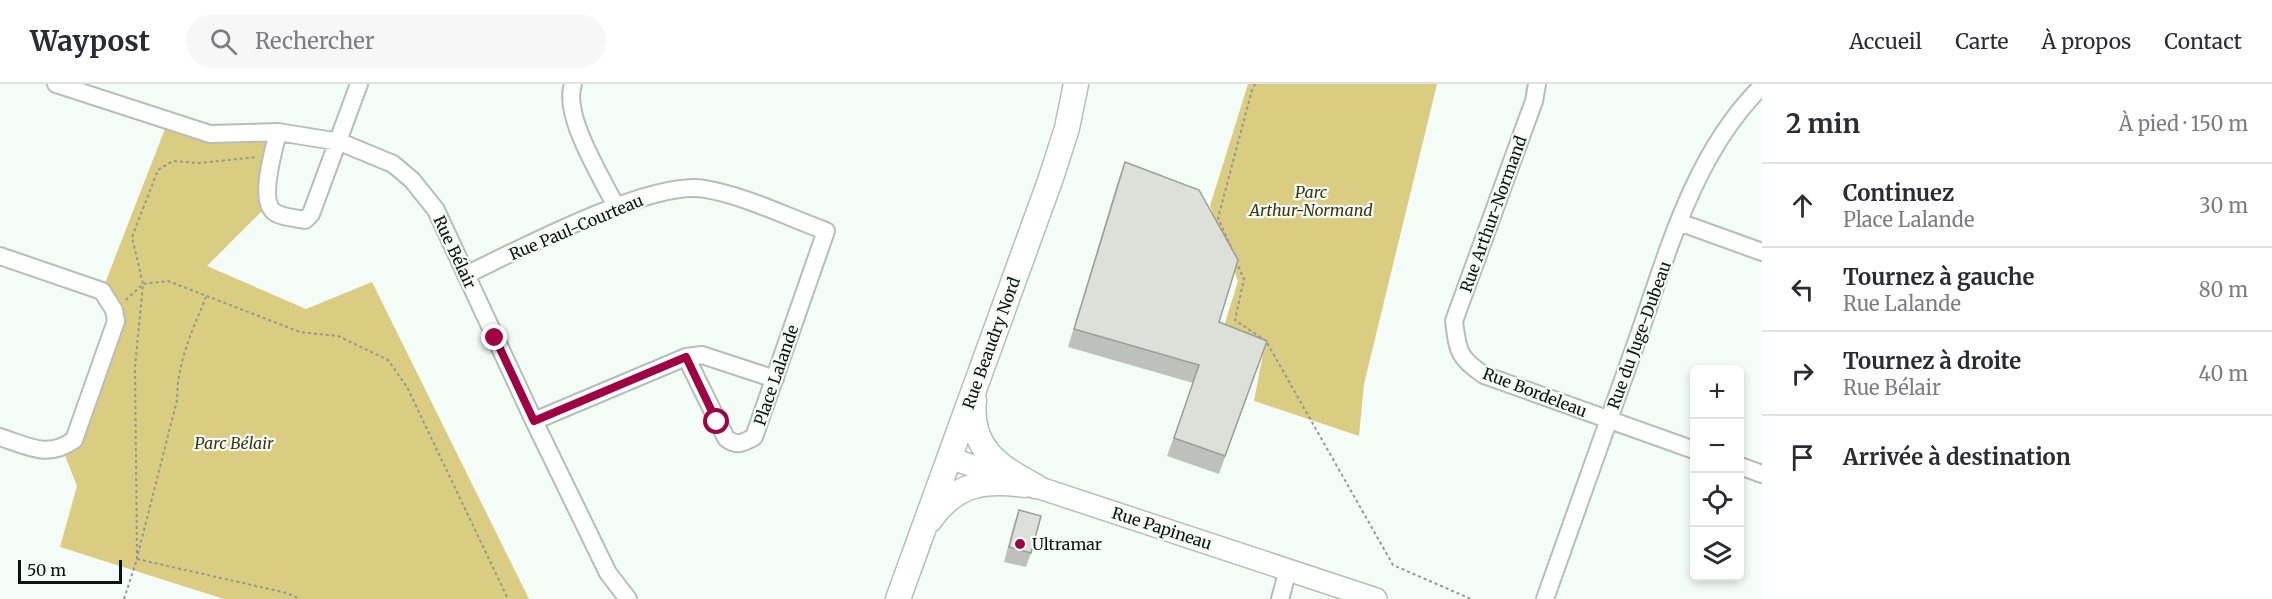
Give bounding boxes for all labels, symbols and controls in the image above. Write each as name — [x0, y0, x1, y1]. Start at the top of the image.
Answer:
search box — [186, 14, 606, 68]
text: Waypost — [30, 23, 150, 59]
icon: search — [207, 25, 240, 58]
text: Rechercher — [255, 27, 375, 55]
text: Accueil — [1849, 28, 1922, 55]
text: Carte — [1955, 28, 2009, 55]
text: À propos — [2042, 28, 2131, 55]
text: Contact — [2164, 28, 2242, 55]
text: 2 min — [1786, 107, 1860, 140]
text: À pied · 150 m — [2119, 111, 2248, 136]
street label: Rue Arthur-Normand — [1455, 133, 1531, 295]
text: Continuez — [1843, 179, 1954, 207]
park label: Parc Arthur-Normand — [1247, 182, 1373, 220]
icon: ahead — [1786, 189, 1819, 222]
street label: Rue Paul-Courteau — [506, 190, 646, 264]
text: 30 m — [2199, 193, 2248, 218]
text: Place Lalande — [1843, 207, 1974, 232]
street label: Rue Bélair — [429, 212, 481, 292]
street label: Rue du Juge-Dubeau — [1603, 258, 1675, 412]
text: Tournez à gauche — [1843, 263, 2034, 291]
icon: left — [1786, 273, 1819, 306]
street label: Rue Beaudry Nord — [958, 274, 1024, 412]
text: 80 m — [2199, 277, 2248, 302]
text: Rue Lalande — [1843, 291, 1961, 316]
street label: Place Lalande — [749, 322, 803, 428]
route end — [481, 324, 507, 350]
text: Tournez à droite — [1843, 347, 2021, 375]
icon: right — [1786, 357, 1819, 390]
text: 40 m — [2198, 361, 2248, 386]
street label: Rue Bordeleau — [1480, 363, 1590, 421]
map controls — [1690, 365, 1744, 581]
button: + — [1690, 365, 1744, 419]
text: Rue Bélair — [1843, 375, 1941, 400]
route start — [703, 408, 729, 434]
button: − — [1690, 419, 1744, 473]
park label: Parc Bélair — [195, 433, 274, 453]
icon: arrive — [1786, 441, 1819, 474]
text: Arrivée à destination — [1843, 443, 2071, 471]
button: locate — [1690, 473, 1744, 527]
street label: Rue Papineau — [1110, 502, 1214, 554]
button: layers — [1690, 527, 1744, 581]
place label: Ultramar — [1032, 534, 1102, 554]
marker: Ultramar — [1013, 537, 1027, 551]
scale bar — [18, 557, 122, 584]
text: 50 m — [27, 560, 66, 580]

